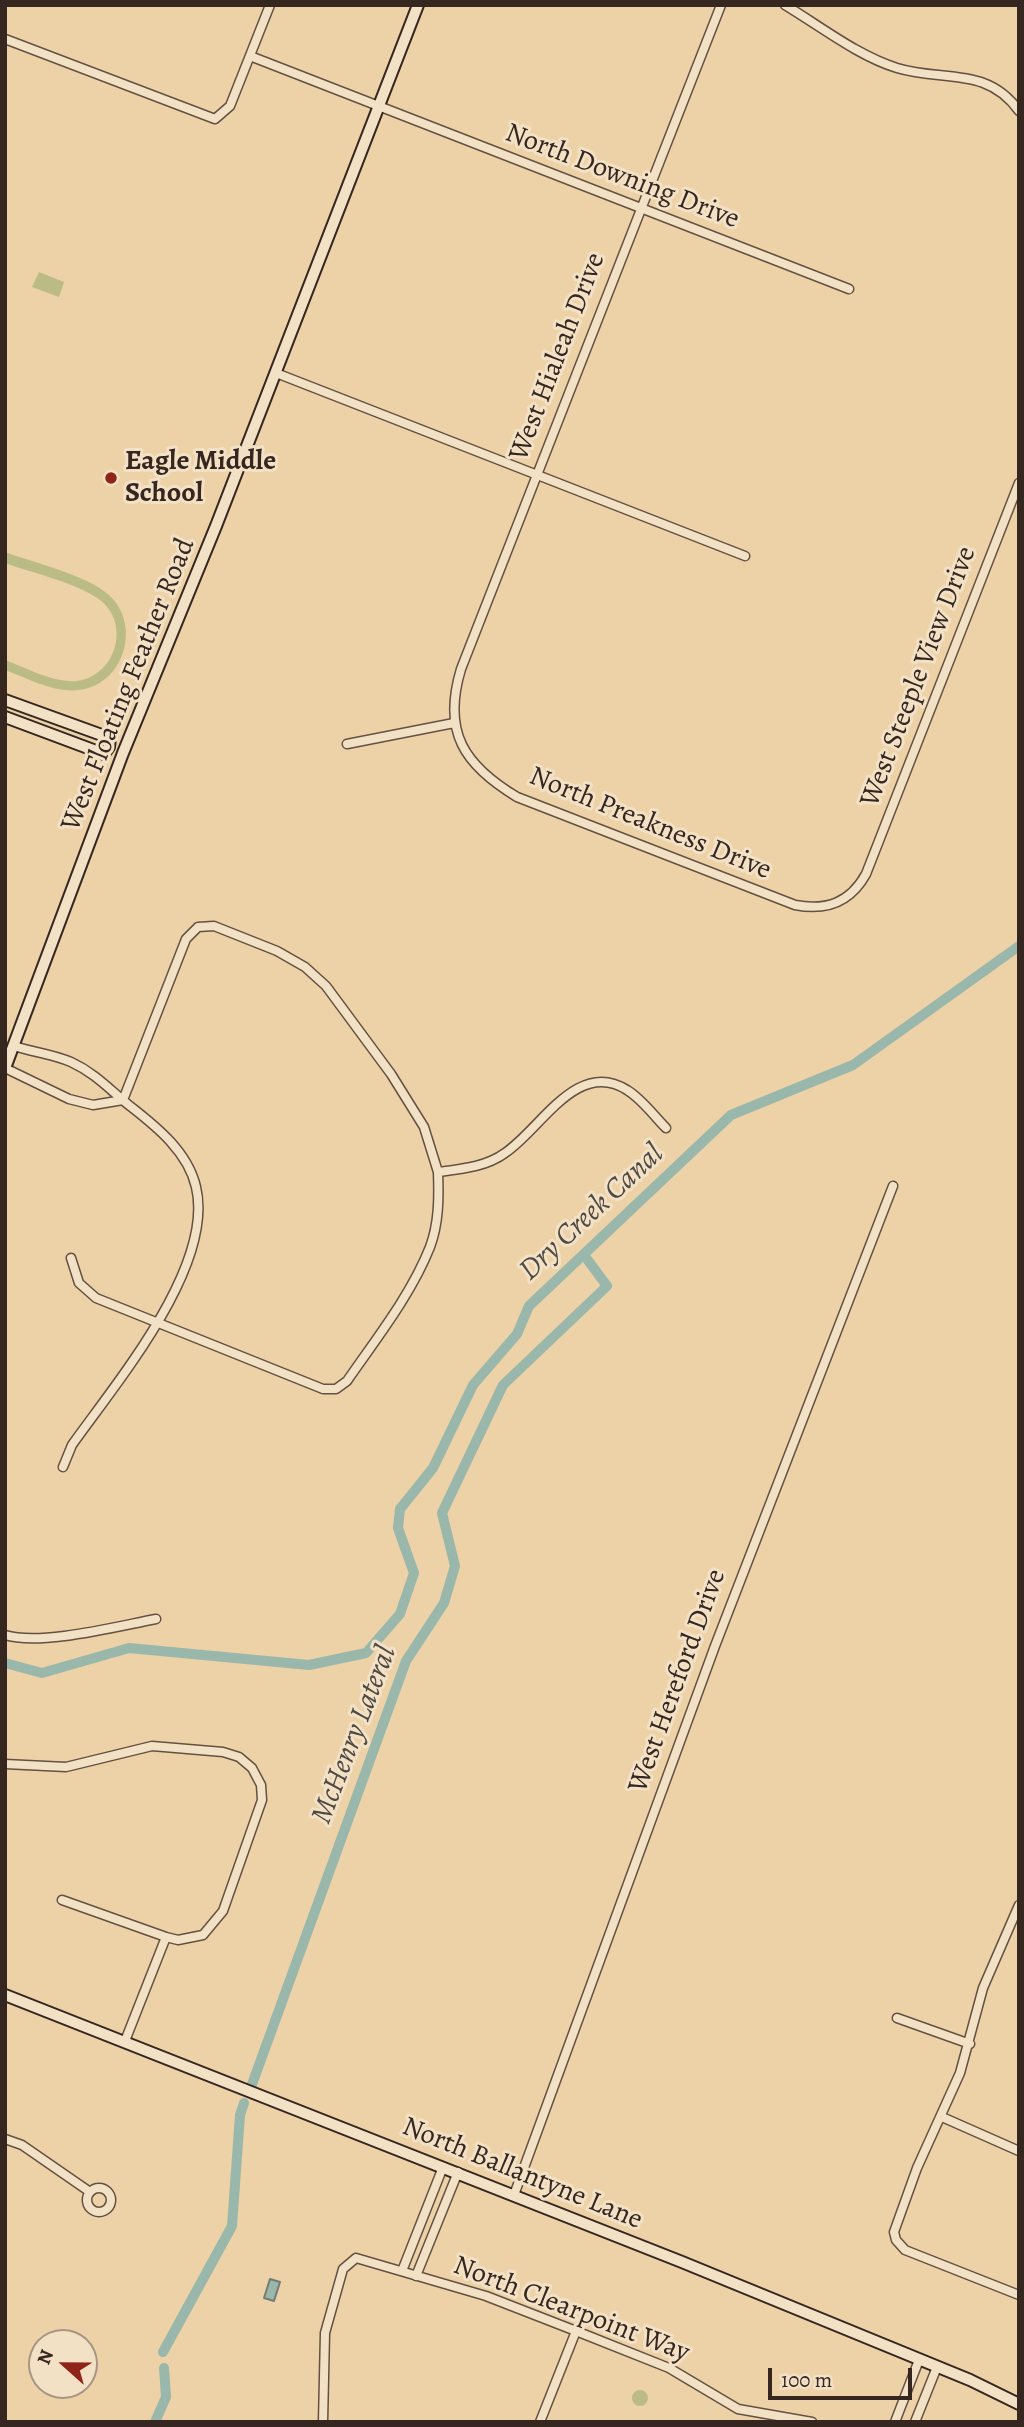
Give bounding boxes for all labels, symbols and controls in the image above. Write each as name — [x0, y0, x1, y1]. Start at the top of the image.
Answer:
street label: North Downing Drive — [500, 117, 744, 237]
street label: West Hialeah Drive — [503, 248, 613, 466]
place label: Eagle Middle School — [125, 445, 276, 511]
marker: Eagle Middle School — [103, 470, 119, 486]
street label: West Floating Feather Road — [55, 534, 203, 836]
street label: West Steeple View Drive — [854, 542, 984, 812]
street label: North Preakness Drive — [524, 760, 776, 888]
water label: Dry Creek Canal — [512, 1137, 672, 1289]
street label: West Hereford Drive — [622, 1565, 734, 1797]
water label: McHenry Lateral — [305, 1641, 405, 1829]
street label: North Ballantyne Lane — [397, 2110, 647, 2238]
street label: North Clearpoint Way — [448, 2249, 694, 2371]
north arrow — [28, 2329, 98, 2399]
text: N — [31, 2346, 60, 2368]
scale bar — [772, 2354, 916, 2398]
text: 100 m — [781, 2366, 832, 2394]

